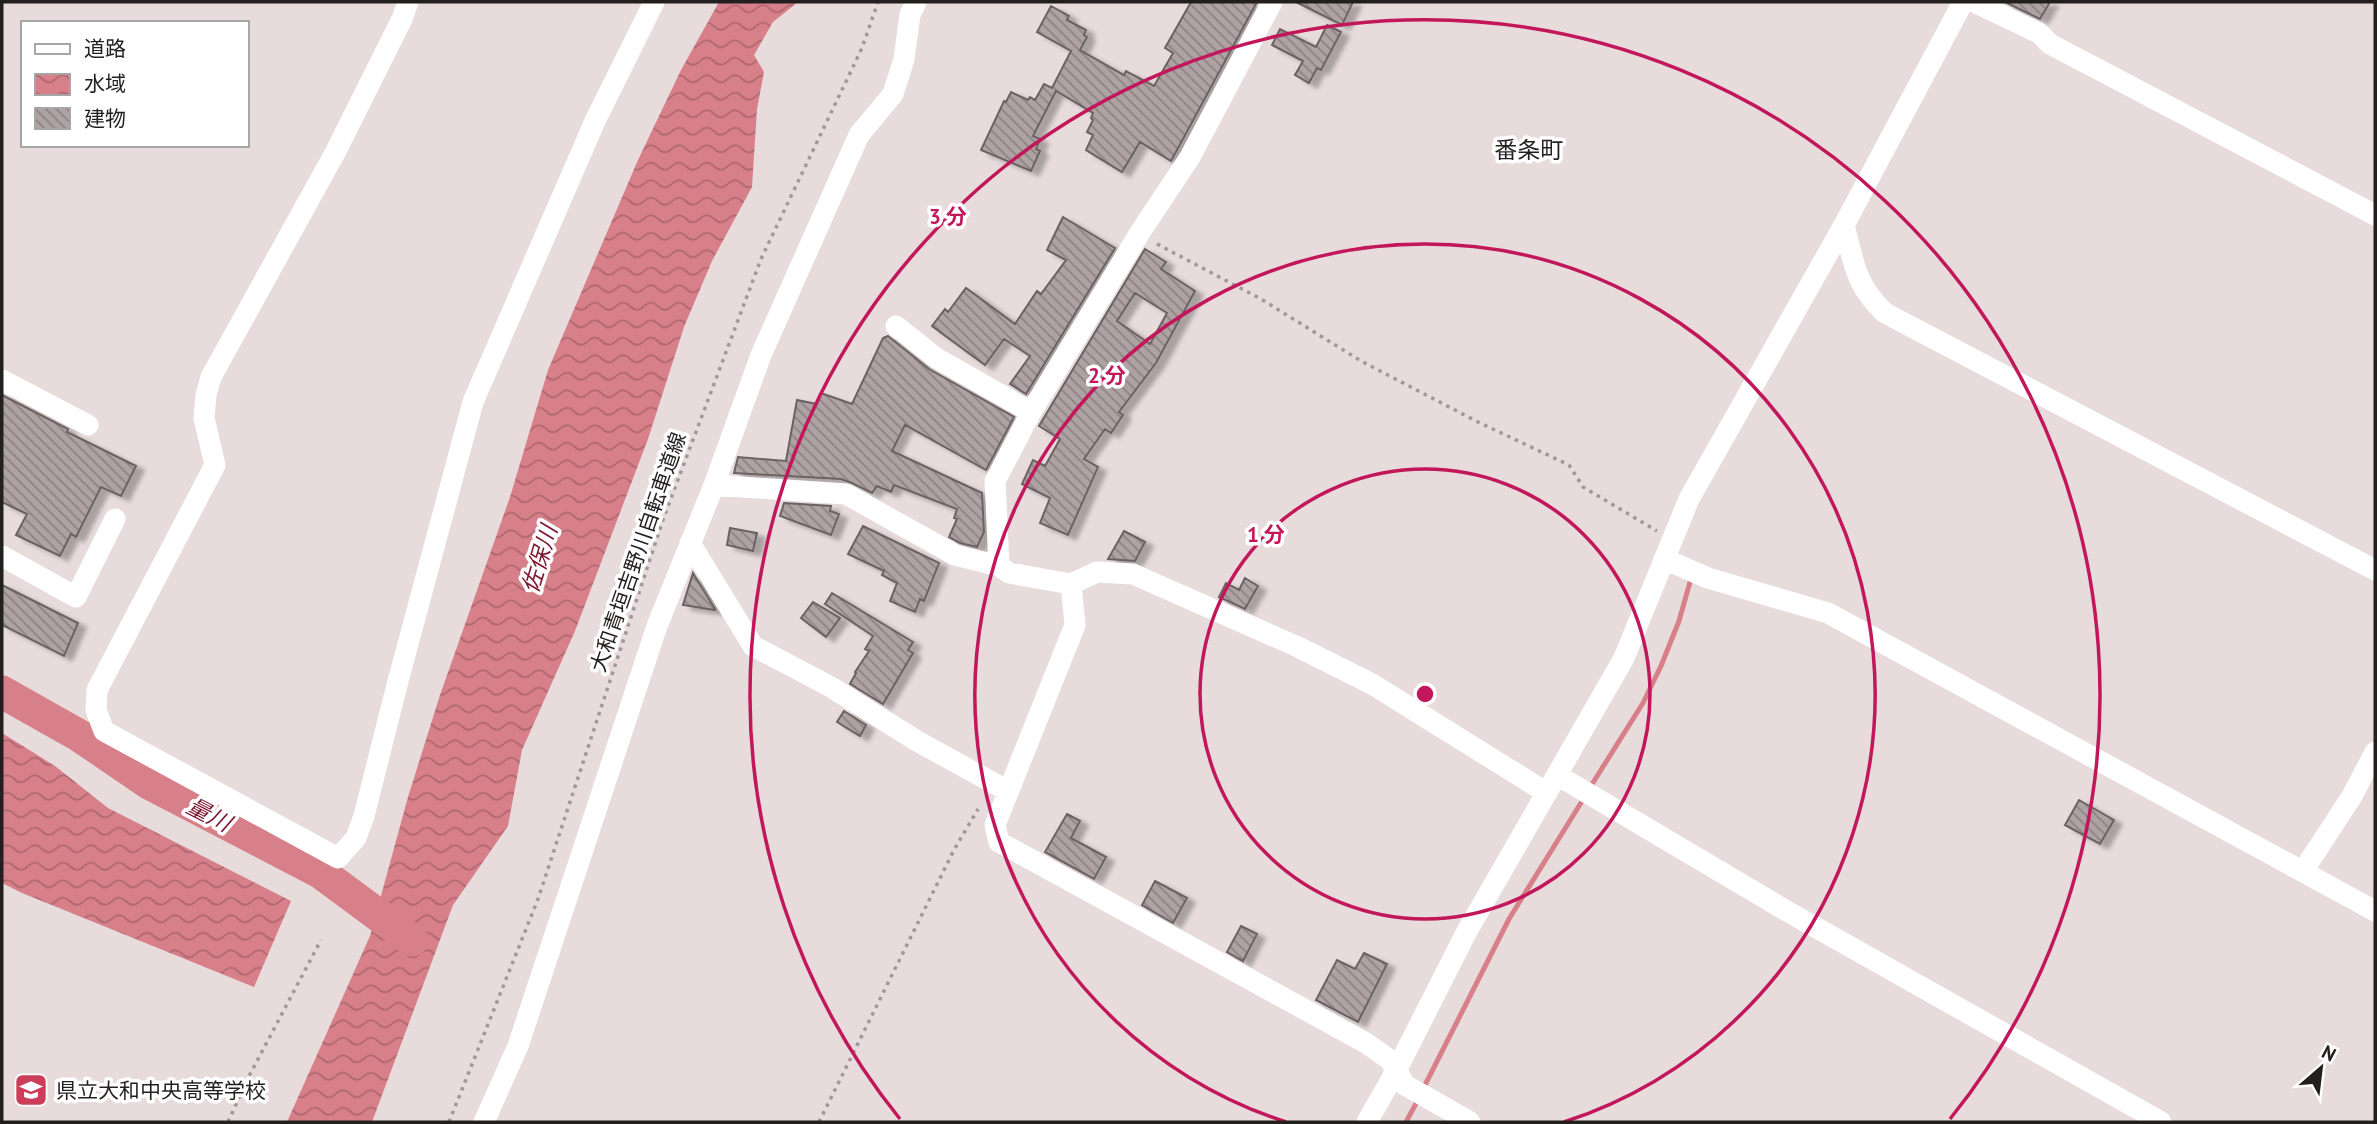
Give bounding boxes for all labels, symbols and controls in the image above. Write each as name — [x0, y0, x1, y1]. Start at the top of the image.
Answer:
legend — [21, 21, 248, 147]
text: 道路 — [84, 35, 126, 62]
text: 水域 — [84, 70, 126, 97]
text: 建物 — [84, 105, 126, 132]
district label: 番条町 — [1495, 135, 1564, 164]
text: 3 分 — [929, 203, 967, 230]
text: 2 分 — [1088, 362, 1126, 389]
street label: 大和青垣吉野川自転車道線 — [584, 428, 692, 676]
water label: 佐保川 — [515, 519, 564, 596]
text: 1 分 — [1247, 521, 1285, 548]
centre of rings — [1413, 682, 1437, 706]
water label: 量川 — [182, 791, 239, 839]
north arrow — [2286, 1033, 2356, 1103]
text: N — [2318, 1039, 2340, 1067]
school or university icon: 県立大和中央高等学校 — [12, 1071, 50, 1109]
place label: 県立大和中央高等学校 — [56, 1077, 266, 1104]

